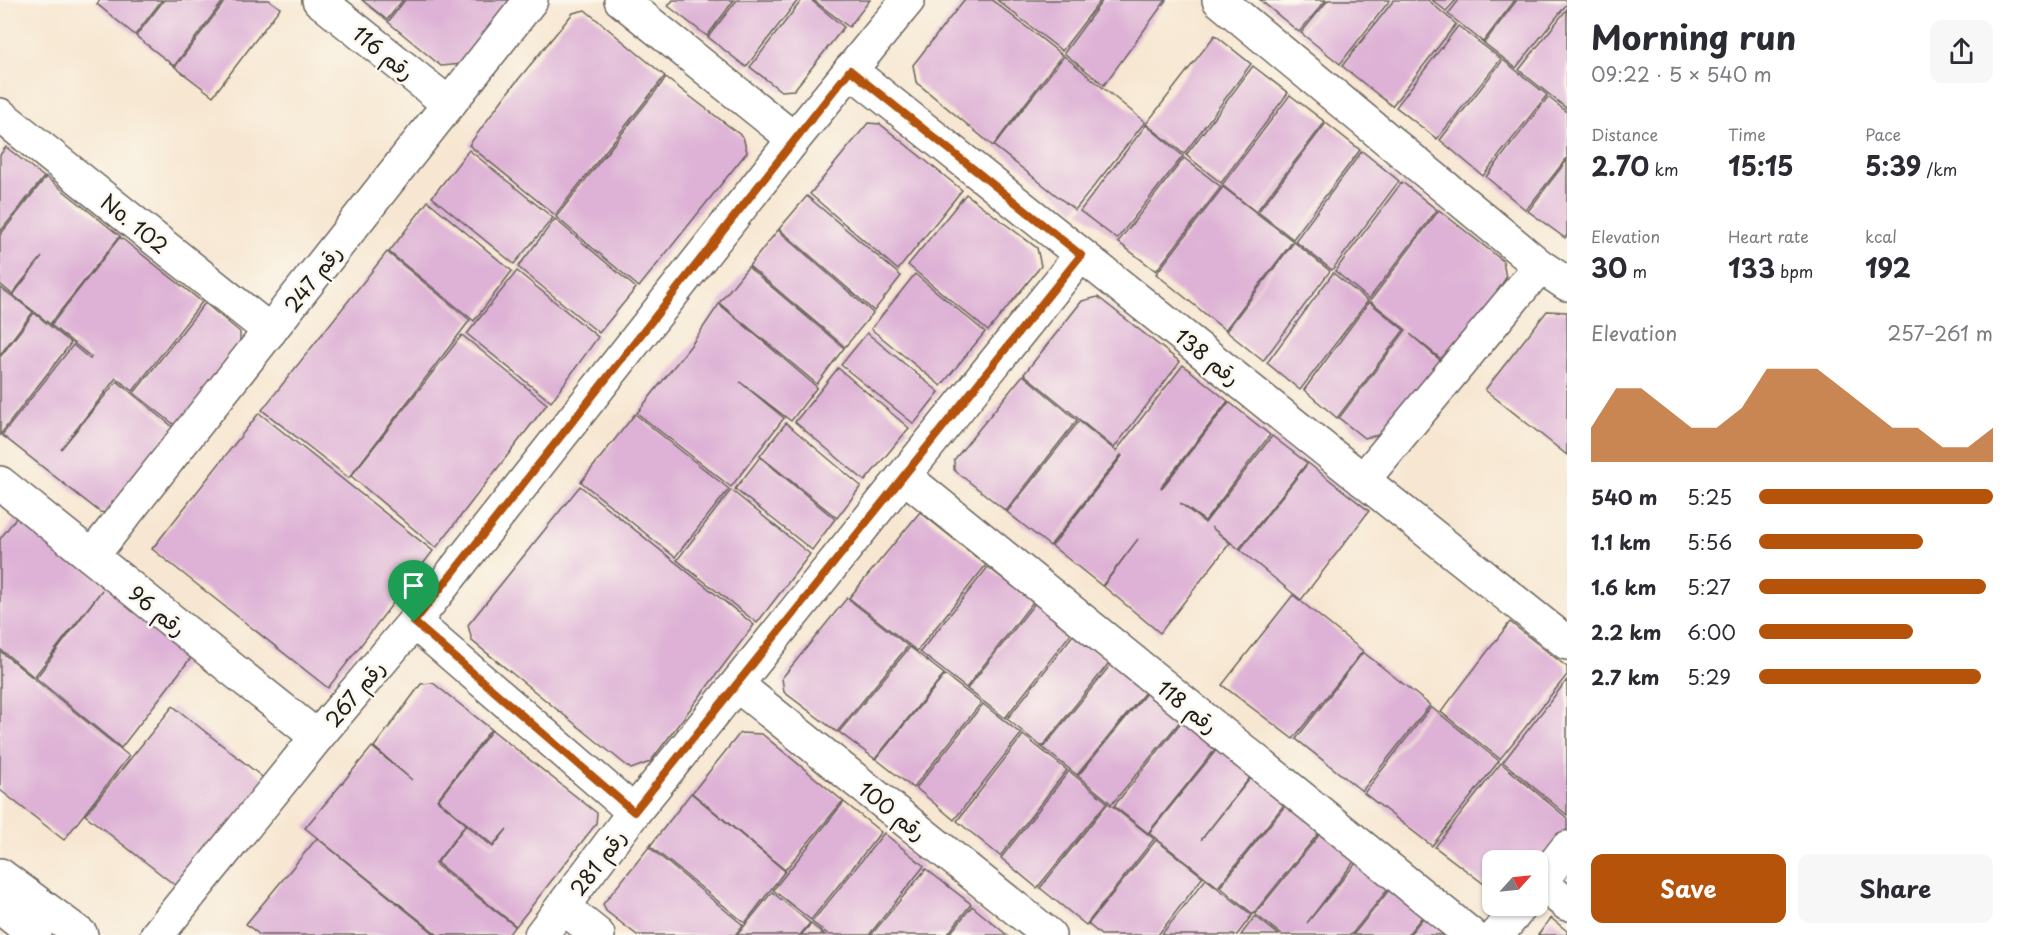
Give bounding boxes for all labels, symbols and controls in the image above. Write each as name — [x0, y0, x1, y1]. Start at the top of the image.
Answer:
text: Morning run — [1591, 11, 1796, 61]
street label: رقم 116 — [345, 17, 422, 89]
button: share — [1930, 20, 1993, 83]
text: 09:22 · 5 × 540 m — [1591, 59, 1772, 89]
text: Distance — [1591, 122, 1658, 146]
text: Time — [1728, 122, 1766, 146]
text: Pace — [1865, 122, 1901, 146]
text: 2.70 — [1591, 146, 1649, 185]
text: 15:15 — [1728, 146, 1794, 185]
text: 5:39 — [1865, 146, 1921, 185]
text: km — [1649, 157, 1678, 181]
text: /km — [1921, 157, 1957, 181]
street label: No. 102 — [94, 186, 176, 260]
text: Elevation — [1591, 224, 1660, 248]
text: Heart rate — [1728, 224, 1809, 248]
text: kcal — [1865, 224, 1897, 248]
street label: رقم 247 — [275, 237, 350, 320]
text: 30 — [1591, 248, 1627, 287]
text: 133 — [1728, 248, 1775, 287]
text: 192 — [1865, 248, 1911, 287]
text: m — [1627, 259, 1647, 283]
text: bpm — [1775, 259, 1813, 283]
text: Elevation — [1591, 318, 1677, 348]
text: 257–261 m — [1887, 318, 1993, 348]
street label: رقم 138 — [1167, 320, 1248, 394]
text: 540 m — [1591, 482, 1657, 512]
text: 5:25 — [1687, 482, 1732, 512]
text: 1.1 km — [1591, 527, 1651, 557]
text: 5:56 — [1687, 527, 1732, 557]
pin — [388, 560, 439, 622]
icon: arrive — [397, 569, 430, 602]
text: 1.6 km — [1591, 572, 1656, 602]
text: 5:27 — [1687, 572, 1731, 602]
street label: رقم 96 — [121, 577, 194, 645]
text: 2.2 km — [1591, 617, 1661, 647]
text: 6:00 — [1687, 617, 1736, 647]
street label: رقم 267 — [316, 652, 393, 735]
text: 2.7 km — [1591, 662, 1659, 692]
text: 5:29 — [1687, 662, 1731, 692]
street label: رقم 118 — [1149, 671, 1225, 742]
street label: رقم 100 — [851, 772, 934, 849]
street label: رقم 281 — [561, 822, 634, 903]
north arrow — [1482, 850, 1548, 916]
map controls — [1482, 850, 1548, 916]
button: Save — [1591, 854, 1786, 923]
button: Share — [1798, 854, 1993, 923]

